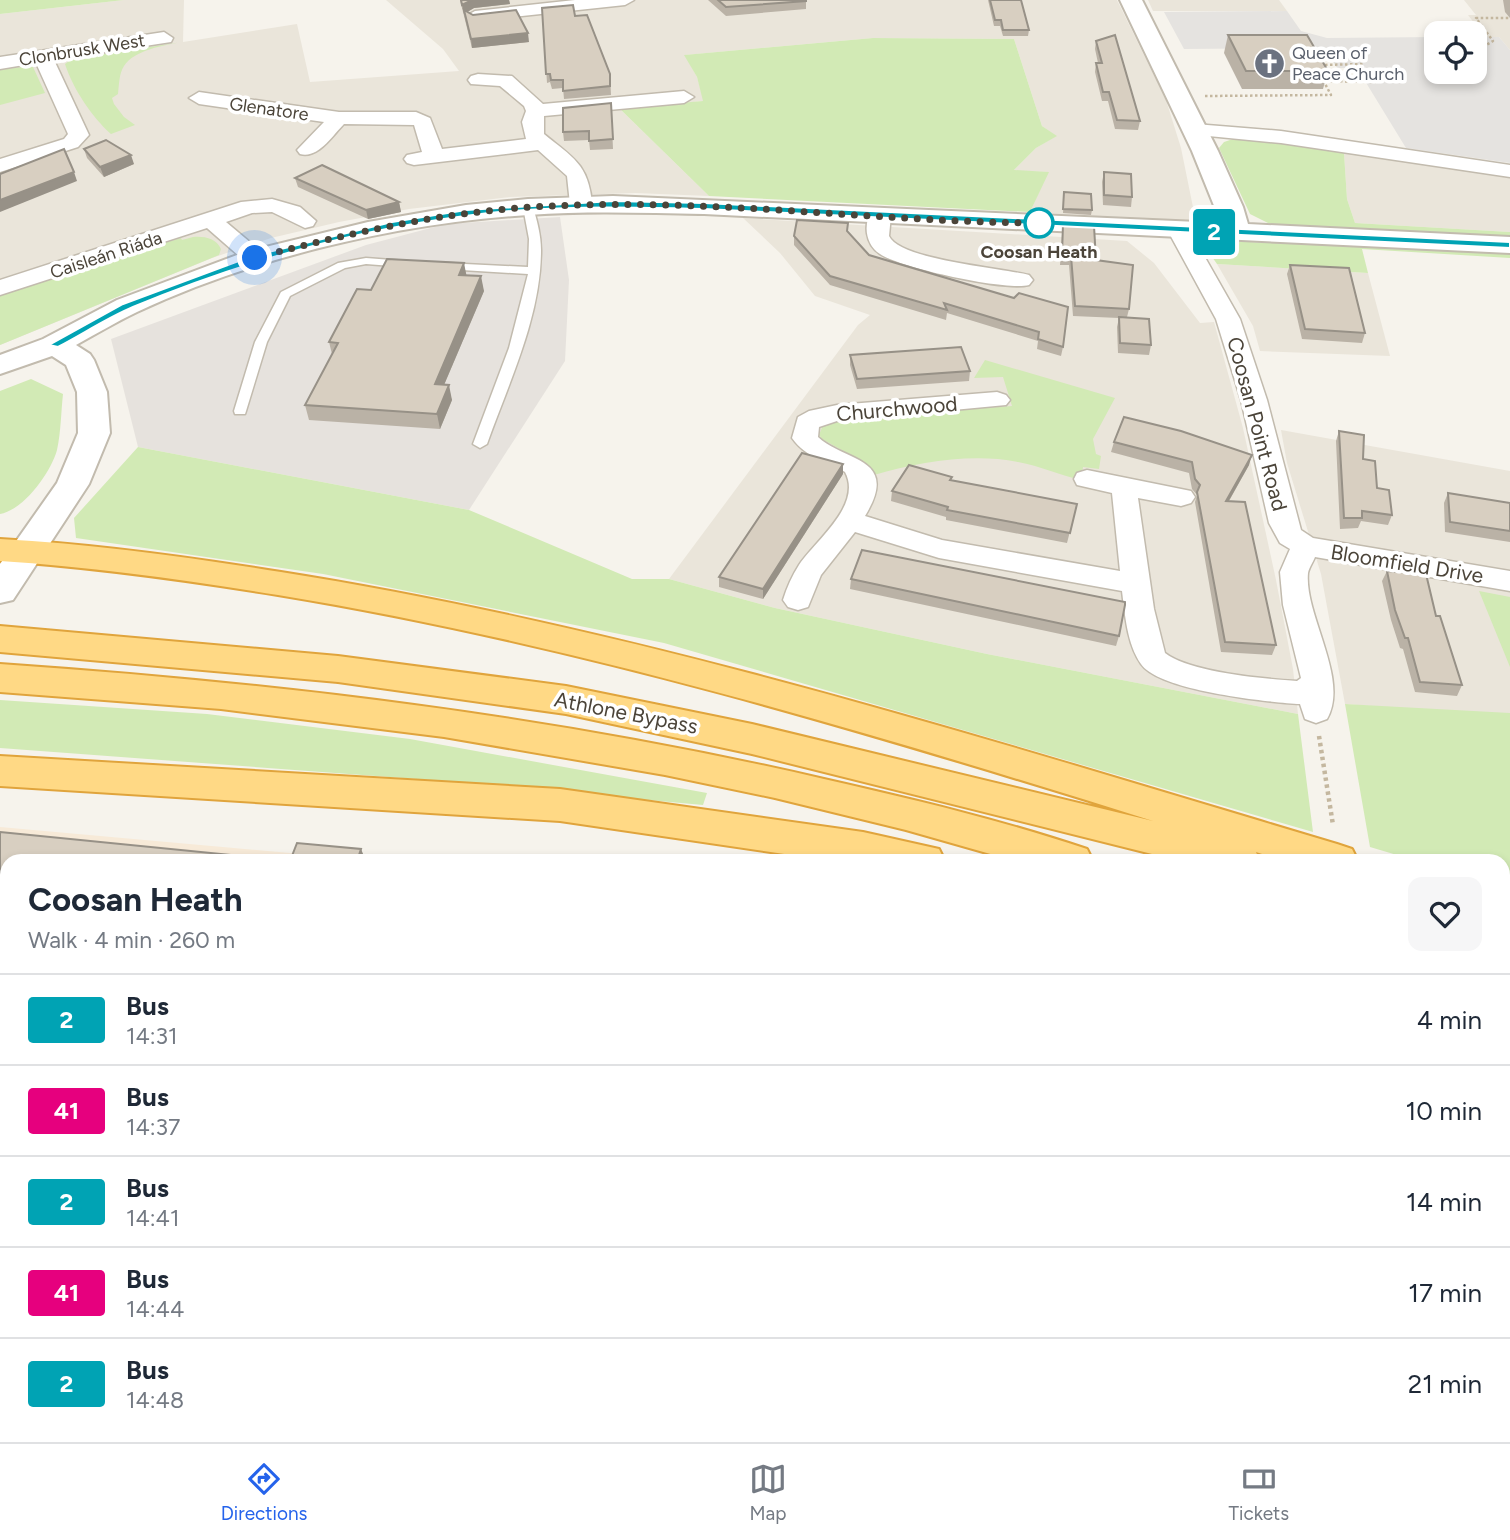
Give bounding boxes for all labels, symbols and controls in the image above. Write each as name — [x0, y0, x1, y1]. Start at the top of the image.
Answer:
map controls — [1424, 21, 1487, 84]
button: locate — [1424, 21, 1487, 84]
street label: Clonbrusk West — [17, 29, 147, 71]
place label: Queen of Peace Church — [1292, 42, 1404, 85]
church icon: Queen of Peace Church — [1252, 46, 1286, 80]
street label: Glenatore — [228, 93, 310, 125]
marker: Coosan Heath — [1024, 208, 1054, 238]
line badge: 2 — [1191, 209, 1237, 255]
text: 2 — [1207, 217, 1221, 246]
street label: Caisleán Riáda — [47, 227, 165, 283]
your location — [237, 240, 272, 275]
place label: Coosan Heath — [980, 241, 1098, 263]
street label: Coosan Point Road — [1222, 334, 1293, 514]
street label: Churchwood — [835, 391, 959, 426]
street label: Bloomfield Drive — [1329, 539, 1485, 588]
street label: Athlone Bypass — [552, 686, 700, 739]
button: heart — [1408, 877, 1482, 951]
text: Coosan Heath — [28, 880, 243, 919]
text: Walk · 4 min · 260 m — [28, 926, 235, 954]
text: Bus — [126, 990, 169, 1022]
text: 4 min — [1417, 1004, 1482, 1036]
text: 2 — [60, 1005, 73, 1034]
text: 14:31 — [126, 1022, 178, 1050]
text: Bus — [126, 1081, 169, 1113]
text: 10 min — [1406, 1095, 1482, 1127]
text: 41 — [54, 1096, 79, 1125]
text: 14:37 — [126, 1113, 180, 1141]
text: Bus — [126, 1172, 169, 1204]
text: 14 min — [1406, 1186, 1482, 1218]
text: 2 — [60, 1187, 73, 1216]
text: 14:41 — [126, 1204, 179, 1232]
text: Bus — [126, 1263, 169, 1295]
text: 17 min — [1408, 1277, 1482, 1309]
text: 41 — [54, 1278, 79, 1307]
text: 14:44 — [126, 1295, 184, 1323]
text: Bus — [126, 1354, 169, 1386]
text: 21 min — [1408, 1368, 1482, 1400]
text: 2 — [60, 1369, 73, 1398]
text: 14:48 — [126, 1386, 184, 1414]
tab: Directions — [221, 1460, 307, 1525]
tab: Map — [749, 1460, 787, 1525]
tab: Tickets — [1229, 1460, 1289, 1525]

